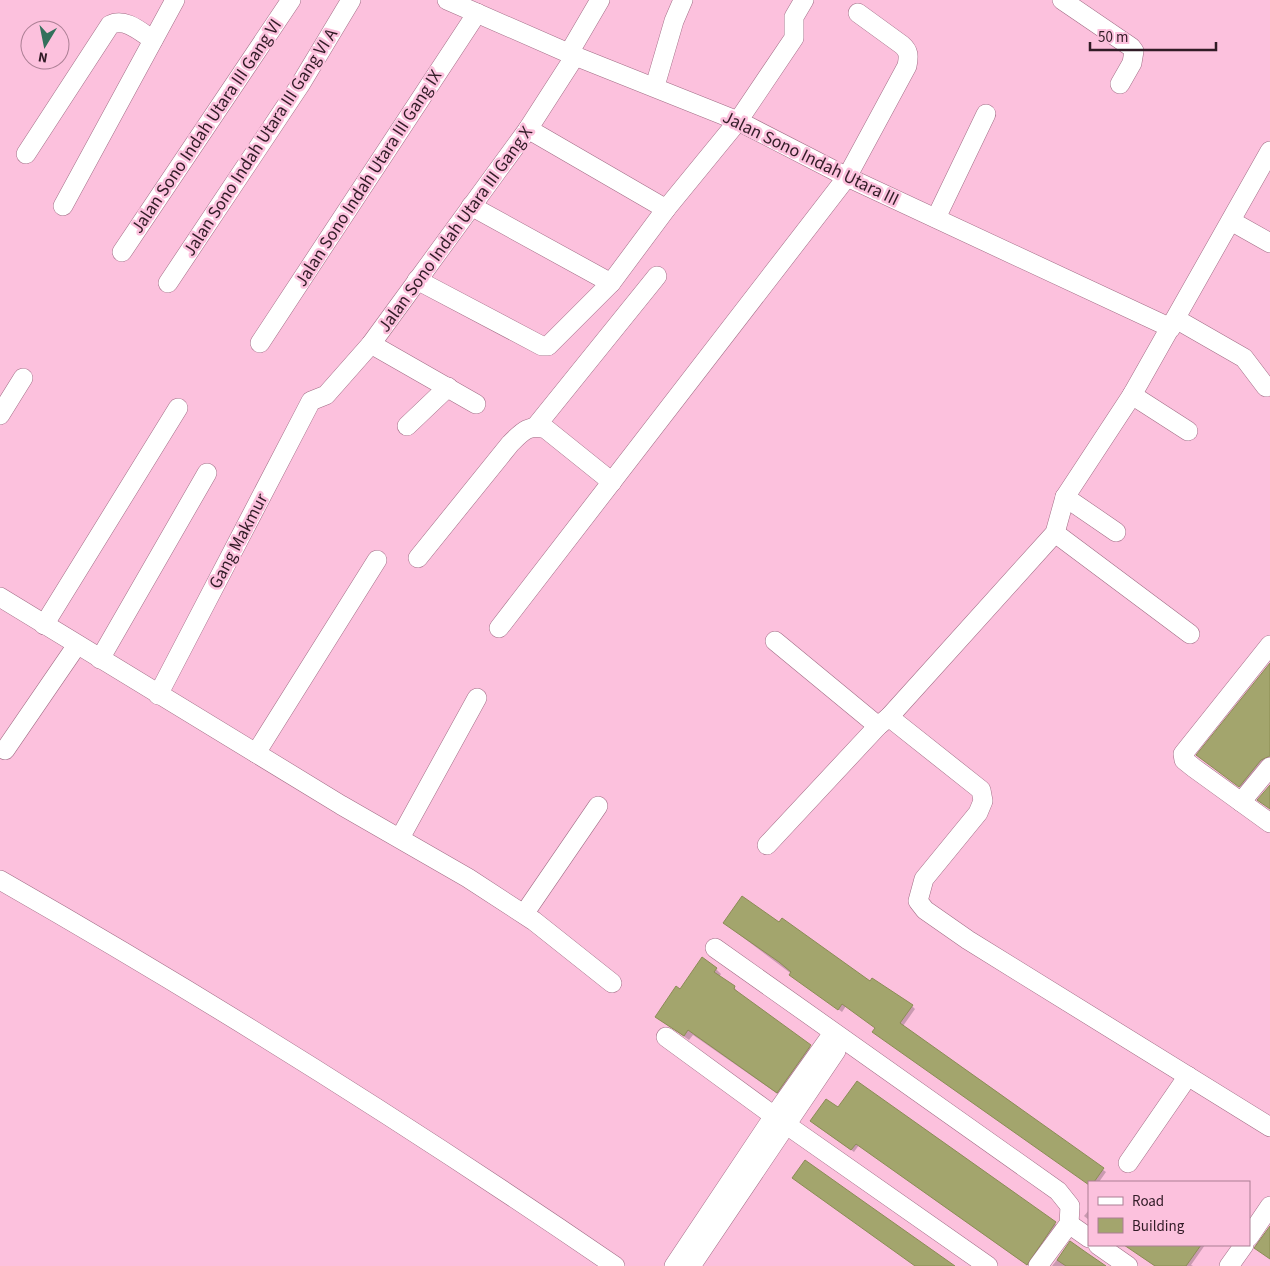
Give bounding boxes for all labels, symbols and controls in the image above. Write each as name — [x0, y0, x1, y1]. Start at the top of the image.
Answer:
street label: Jalan Sono Indah Utara III Gang VI — [125, 14, 288, 238]
north arrow — [20, 20, 70, 70]
scale bar — [1090, 20, 1216, 52]
street label: Jalan Sono Indah Utara III Gang VI A — [177, 23, 344, 261]
text: 50 m — [1098, 27, 1128, 48]
text: N — [37, 46, 49, 67]
street label: Jalan Sono Indah Utara III Gang IX — [289, 65, 448, 291]
street label: Jalan Sono Indah Utara III — [718, 105, 903, 212]
street label: Jalan Sono Indah Utara III Gang X — [372, 121, 539, 337]
street label: Gang Makmur — [203, 488, 274, 593]
legend — [1088, 1181, 1250, 1246]
text: Road — [1132, 1191, 1164, 1212]
text: Building — [1132, 1216, 1185, 1237]

